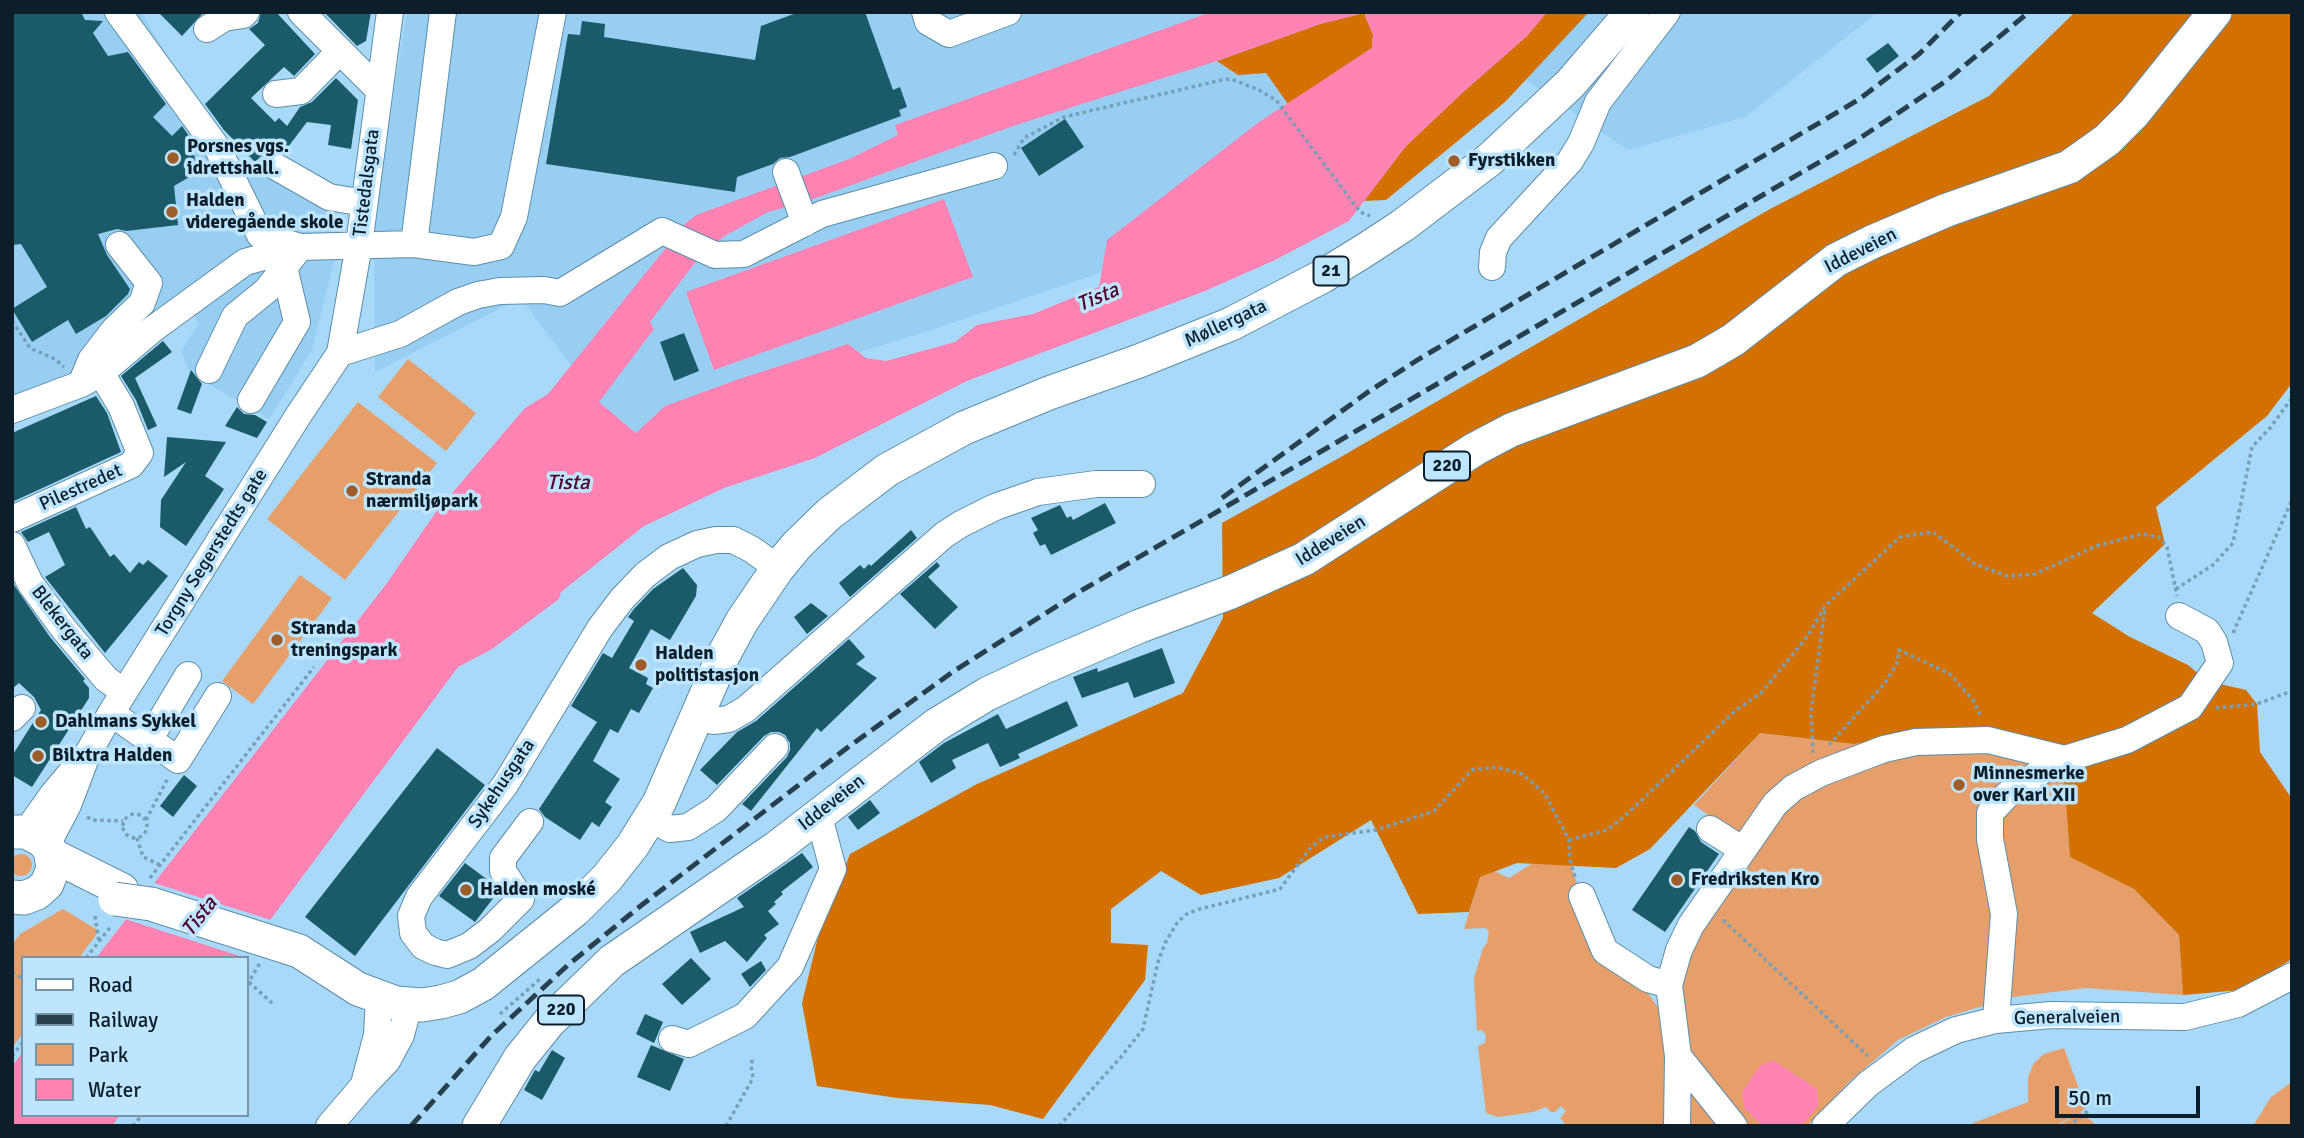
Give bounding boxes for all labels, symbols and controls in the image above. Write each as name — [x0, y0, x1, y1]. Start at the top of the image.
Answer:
street label: Tistedalsgata — [349, 128, 385, 238]
place label: Porsnes vgs. idrettshall. — [187, 136, 289, 180]
marker: Porsnes vgs. idrettshall. — [165, 150, 181, 166]
place label: Fyrstikken — [1468, 150, 1555, 172]
marker: Fyrstikken — [1446, 153, 1462, 169]
place label: Halden videregående skole — [186, 190, 343, 234]
marker: Halden videregående skole — [164, 204, 180, 220]
street label: Iddeveien — [1821, 223, 1901, 279]
road number: 21 — [1314, 256, 1348, 286]
water label: Tista — [1073, 278, 1123, 318]
street label: Møllergata — [1181, 295, 1271, 353]
road number: 220 — [1424, 452, 1470, 480]
street label: Pilestredet — [36, 460, 126, 516]
street label: Torgny Segerstedts gate — [151, 465, 273, 641]
place label: Stranda nærmiljøpark — [366, 469, 478, 513]
water label: Tista — [546, 470, 590, 496]
marker: Stranda nærmiljøpark — [344, 483, 360, 499]
street label: Iddeveien — [1292, 511, 1370, 571]
street label: Blekergata — [26, 581, 98, 665]
place label: Stranda treningspark — [291, 618, 397, 662]
marker: Stranda treningspark — [269, 632, 285, 648]
place label: Halden politistasjon — [655, 643, 759, 687]
marker: Halden politistasjon — [633, 657, 649, 673]
place label: Dahlmans Sykkel — [55, 711, 196, 733]
marker: Dahlmans Sykkel — [33, 714, 49, 730]
street label: Sykehusgata — [464, 735, 540, 833]
place label: Bilxtra Halden — [52, 745, 172, 767]
marker: Bilxtra Halden — [30, 748, 46, 764]
place label: Minnesmerke over Karl XII — [1973, 763, 2085, 807]
street label: Iddeveien — [794, 770, 870, 836]
marker: Minnesmerke over Karl XII — [1951, 777, 1967, 793]
place label: Fredriksten Kro — [1691, 869, 1820, 891]
marker: Fredriksten Kro — [1669, 872, 1685, 888]
place label: Halden moské — [480, 879, 596, 901]
marker: Halden moské — [458, 882, 474, 898]
water label: Tista — [177, 892, 223, 942]
legend — [21, 956, 248, 1117]
text: Road — [88, 972, 133, 998]
road number: 220 — [538, 995, 584, 1024]
street label: Generalveien — [2014, 1006, 2120, 1030]
text: Railway — [88, 1007, 158, 1033]
text: Park — [88, 1042, 128, 1068]
scale bar — [2059, 1072, 2204, 1116]
text: Water — [88, 1077, 141, 1103]
text: 50 m — [2068, 1085, 2112, 1111]

